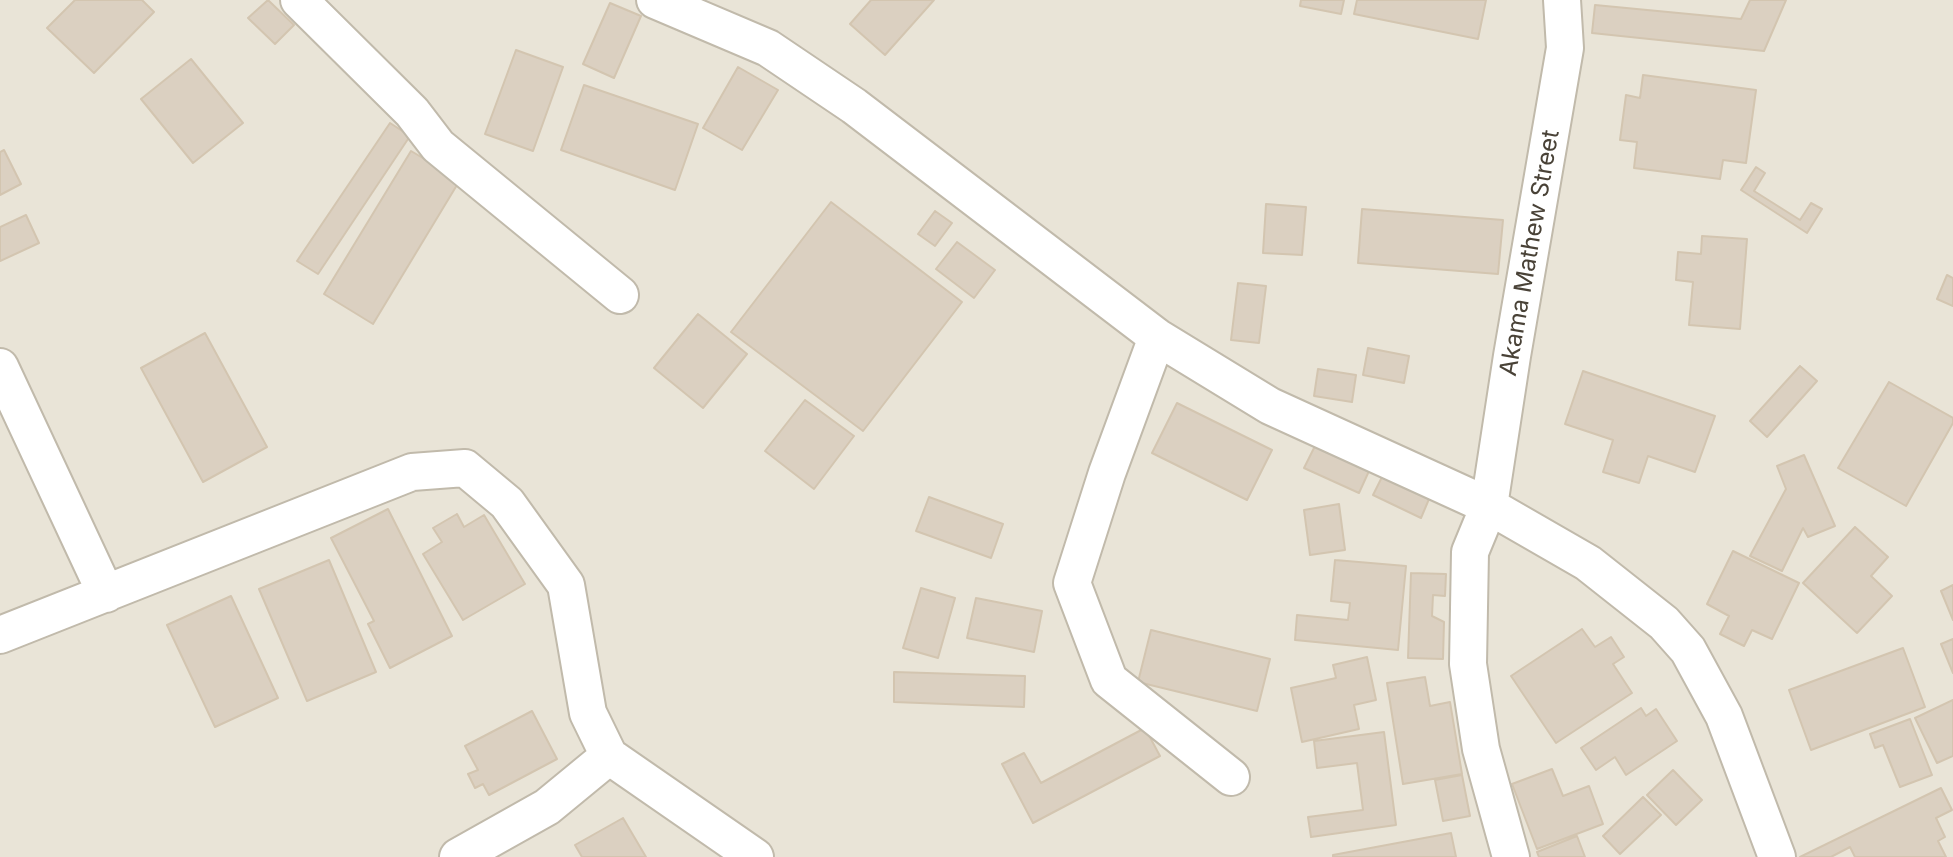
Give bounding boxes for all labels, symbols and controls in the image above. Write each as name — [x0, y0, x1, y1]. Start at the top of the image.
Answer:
street label: Akama Mathew Street — [1494, 128, 1566, 378]

